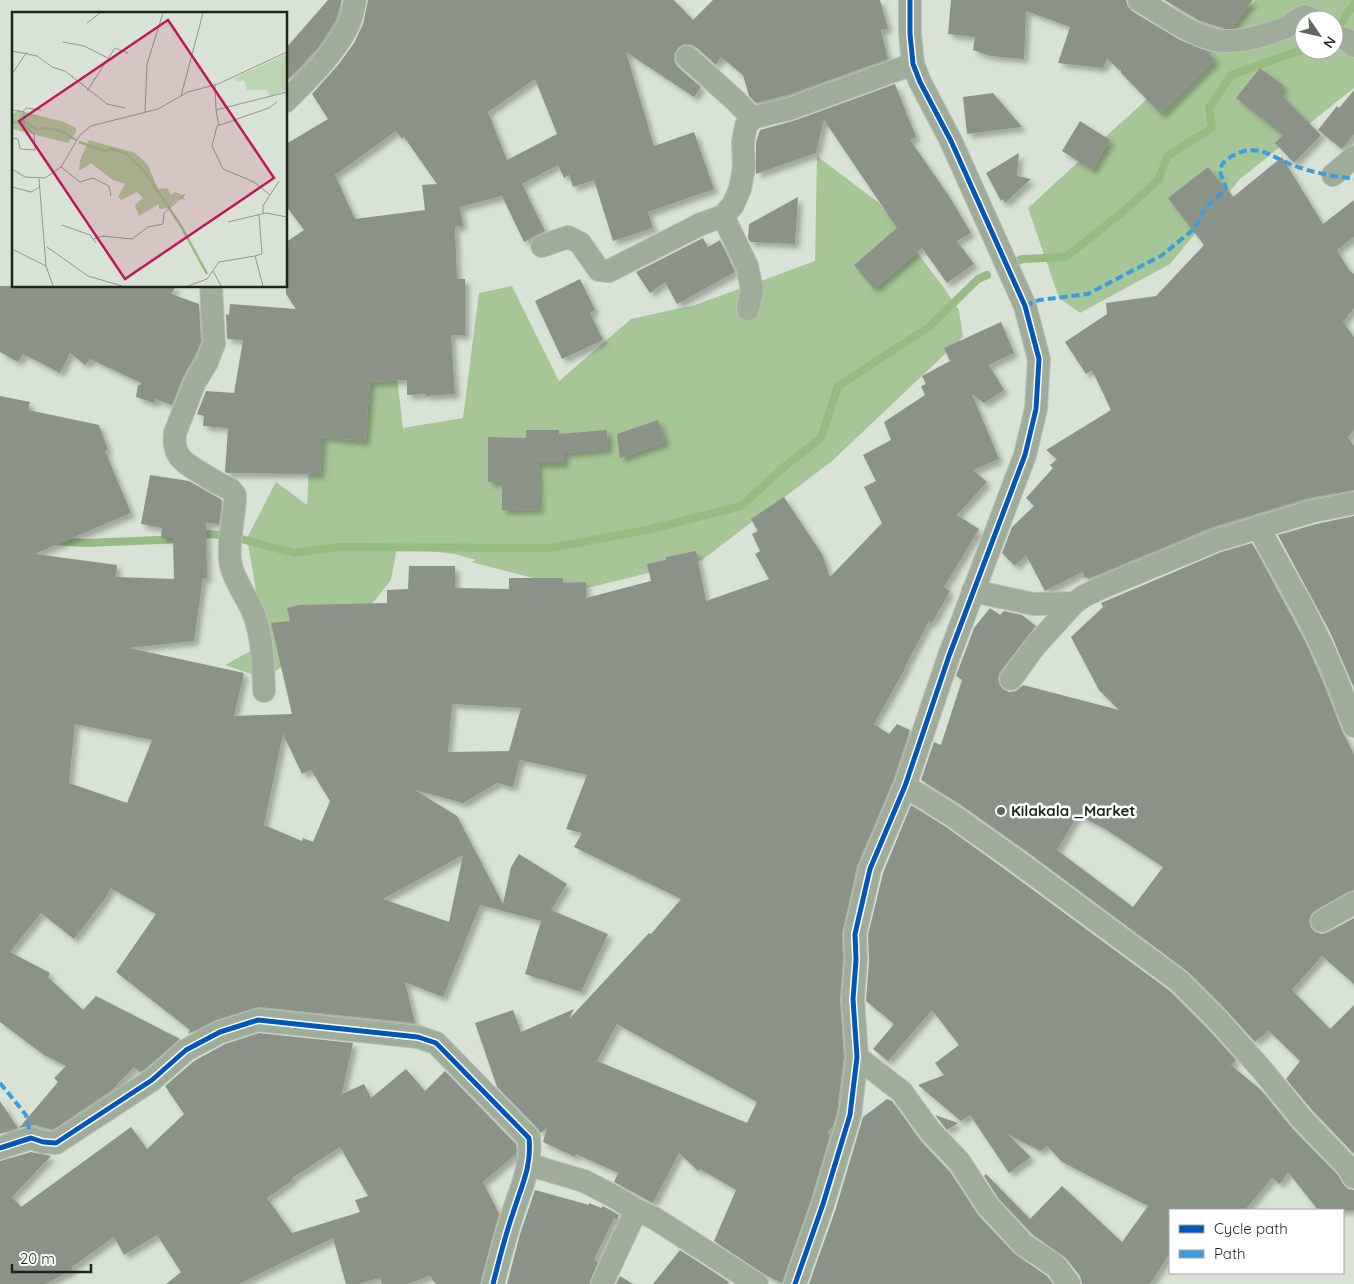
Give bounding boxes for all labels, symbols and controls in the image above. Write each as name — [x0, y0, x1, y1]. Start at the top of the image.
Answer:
north arrow — [1294, 10, 1344, 60]
inset map — [12, 12, 288, 288]
text: N — [1319, 33, 1340, 52]
place label: Kilakala _Market — [1011, 801, 1135, 820]
marker: Kilakala _Market — [995, 805, 1007, 817]
legend — [1169, 1209, 1344, 1274]
text: Cycle path — [1214, 1219, 1288, 1238]
scale bar — [12, 1242, 91, 1274]
text: Path — [1214, 1244, 1246, 1263]
text: 20 m — [20, 1249, 55, 1268]

